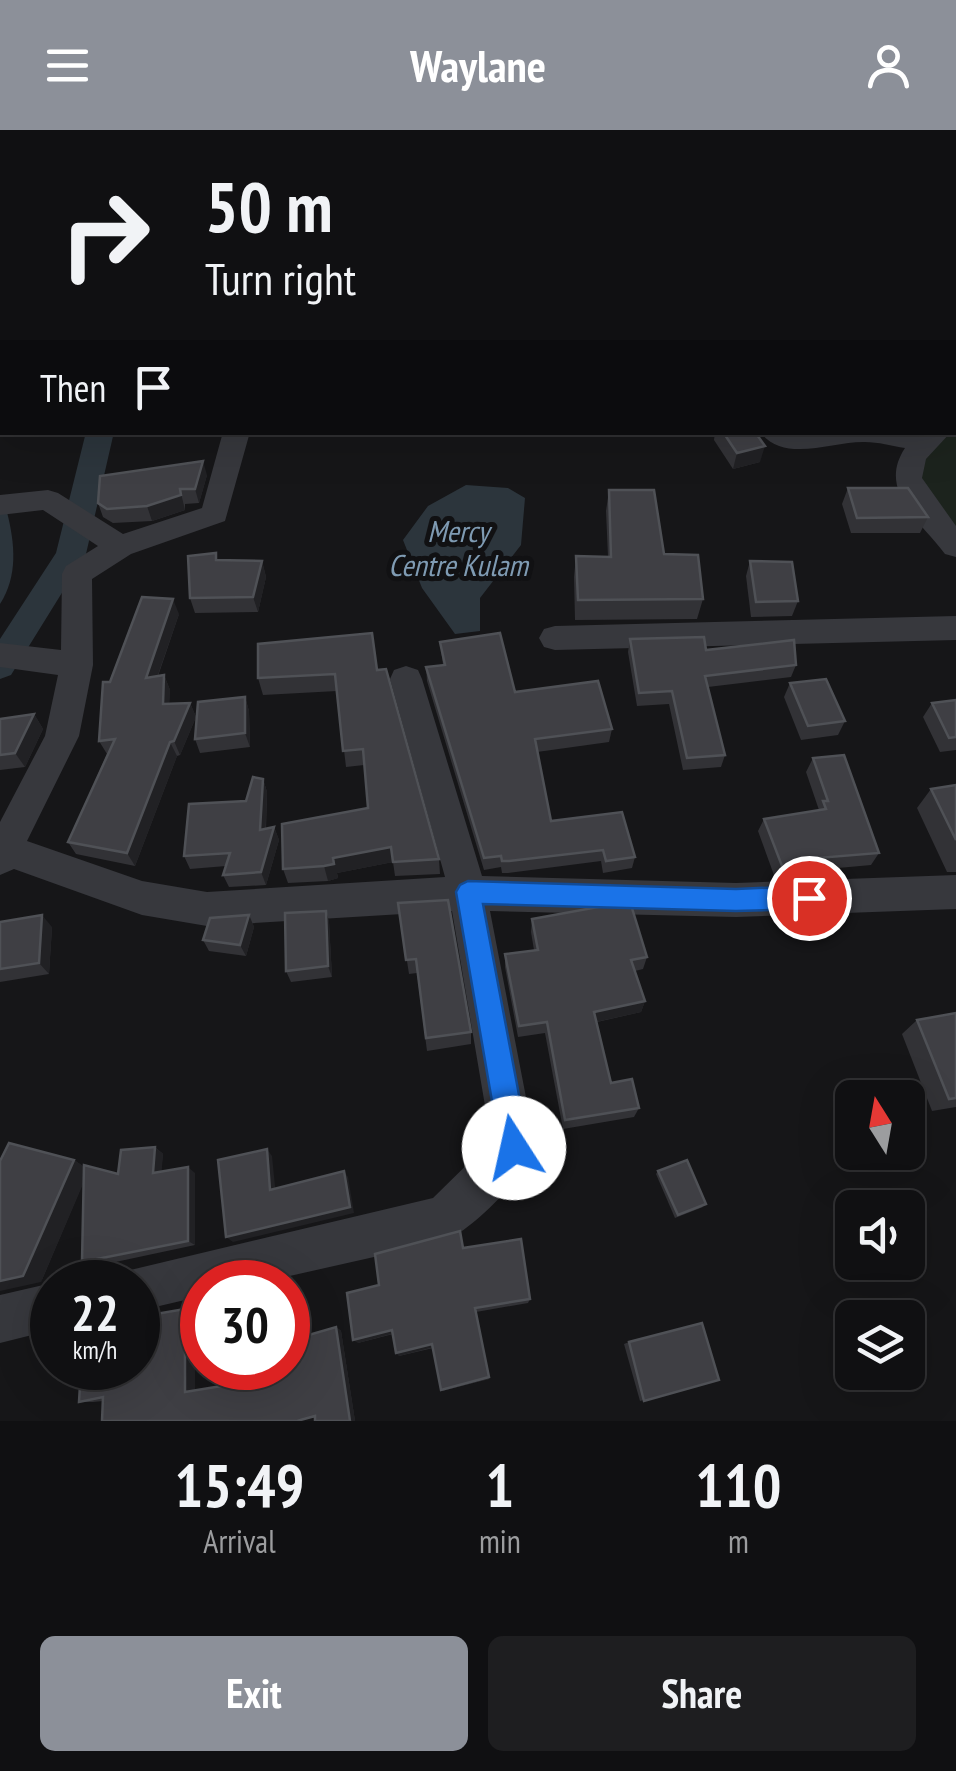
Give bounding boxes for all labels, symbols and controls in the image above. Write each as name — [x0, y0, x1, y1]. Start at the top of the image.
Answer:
text: Waylane — [410, 36, 546, 94]
icon: menu — [40, 38, 95, 93]
icon: person — [861, 38, 916, 93]
text: 50 m — [205, 161, 333, 251]
icon: right — [40, 170, 170, 300]
text: Turn right — [205, 249, 356, 307]
icon: arrive — [126, 360, 181, 415]
text: Then — [40, 363, 106, 412]
water label: Mercy Centre Kulam — [388, 511, 529, 584]
pin — [767, 856, 852, 941]
icon: arrive — [782, 871, 837, 926]
north arrow — [835, 1080, 925, 1170]
map controls — [835, 1080, 925, 1390]
position arrow — [462, 1096, 566, 1200]
button: sound — [835, 1190, 925, 1280]
speed limit sign: 30 — [180, 1260, 310, 1390]
text: 22 — [71, 1280, 119, 1345]
button: layers — [835, 1300, 925, 1390]
text: km/h — [73, 1334, 117, 1366]
text: 15:49 — [175, 1446, 304, 1524]
text: 1 — [486, 1446, 514, 1524]
text: 110 — [695, 1446, 781, 1524]
text: Arrival — [203, 1520, 276, 1562]
text: min — [479, 1520, 521, 1562]
text: m — [728, 1520, 749, 1562]
button: Exit — [40, 1636, 468, 1751]
button: Share — [488, 1636, 916, 1751]

